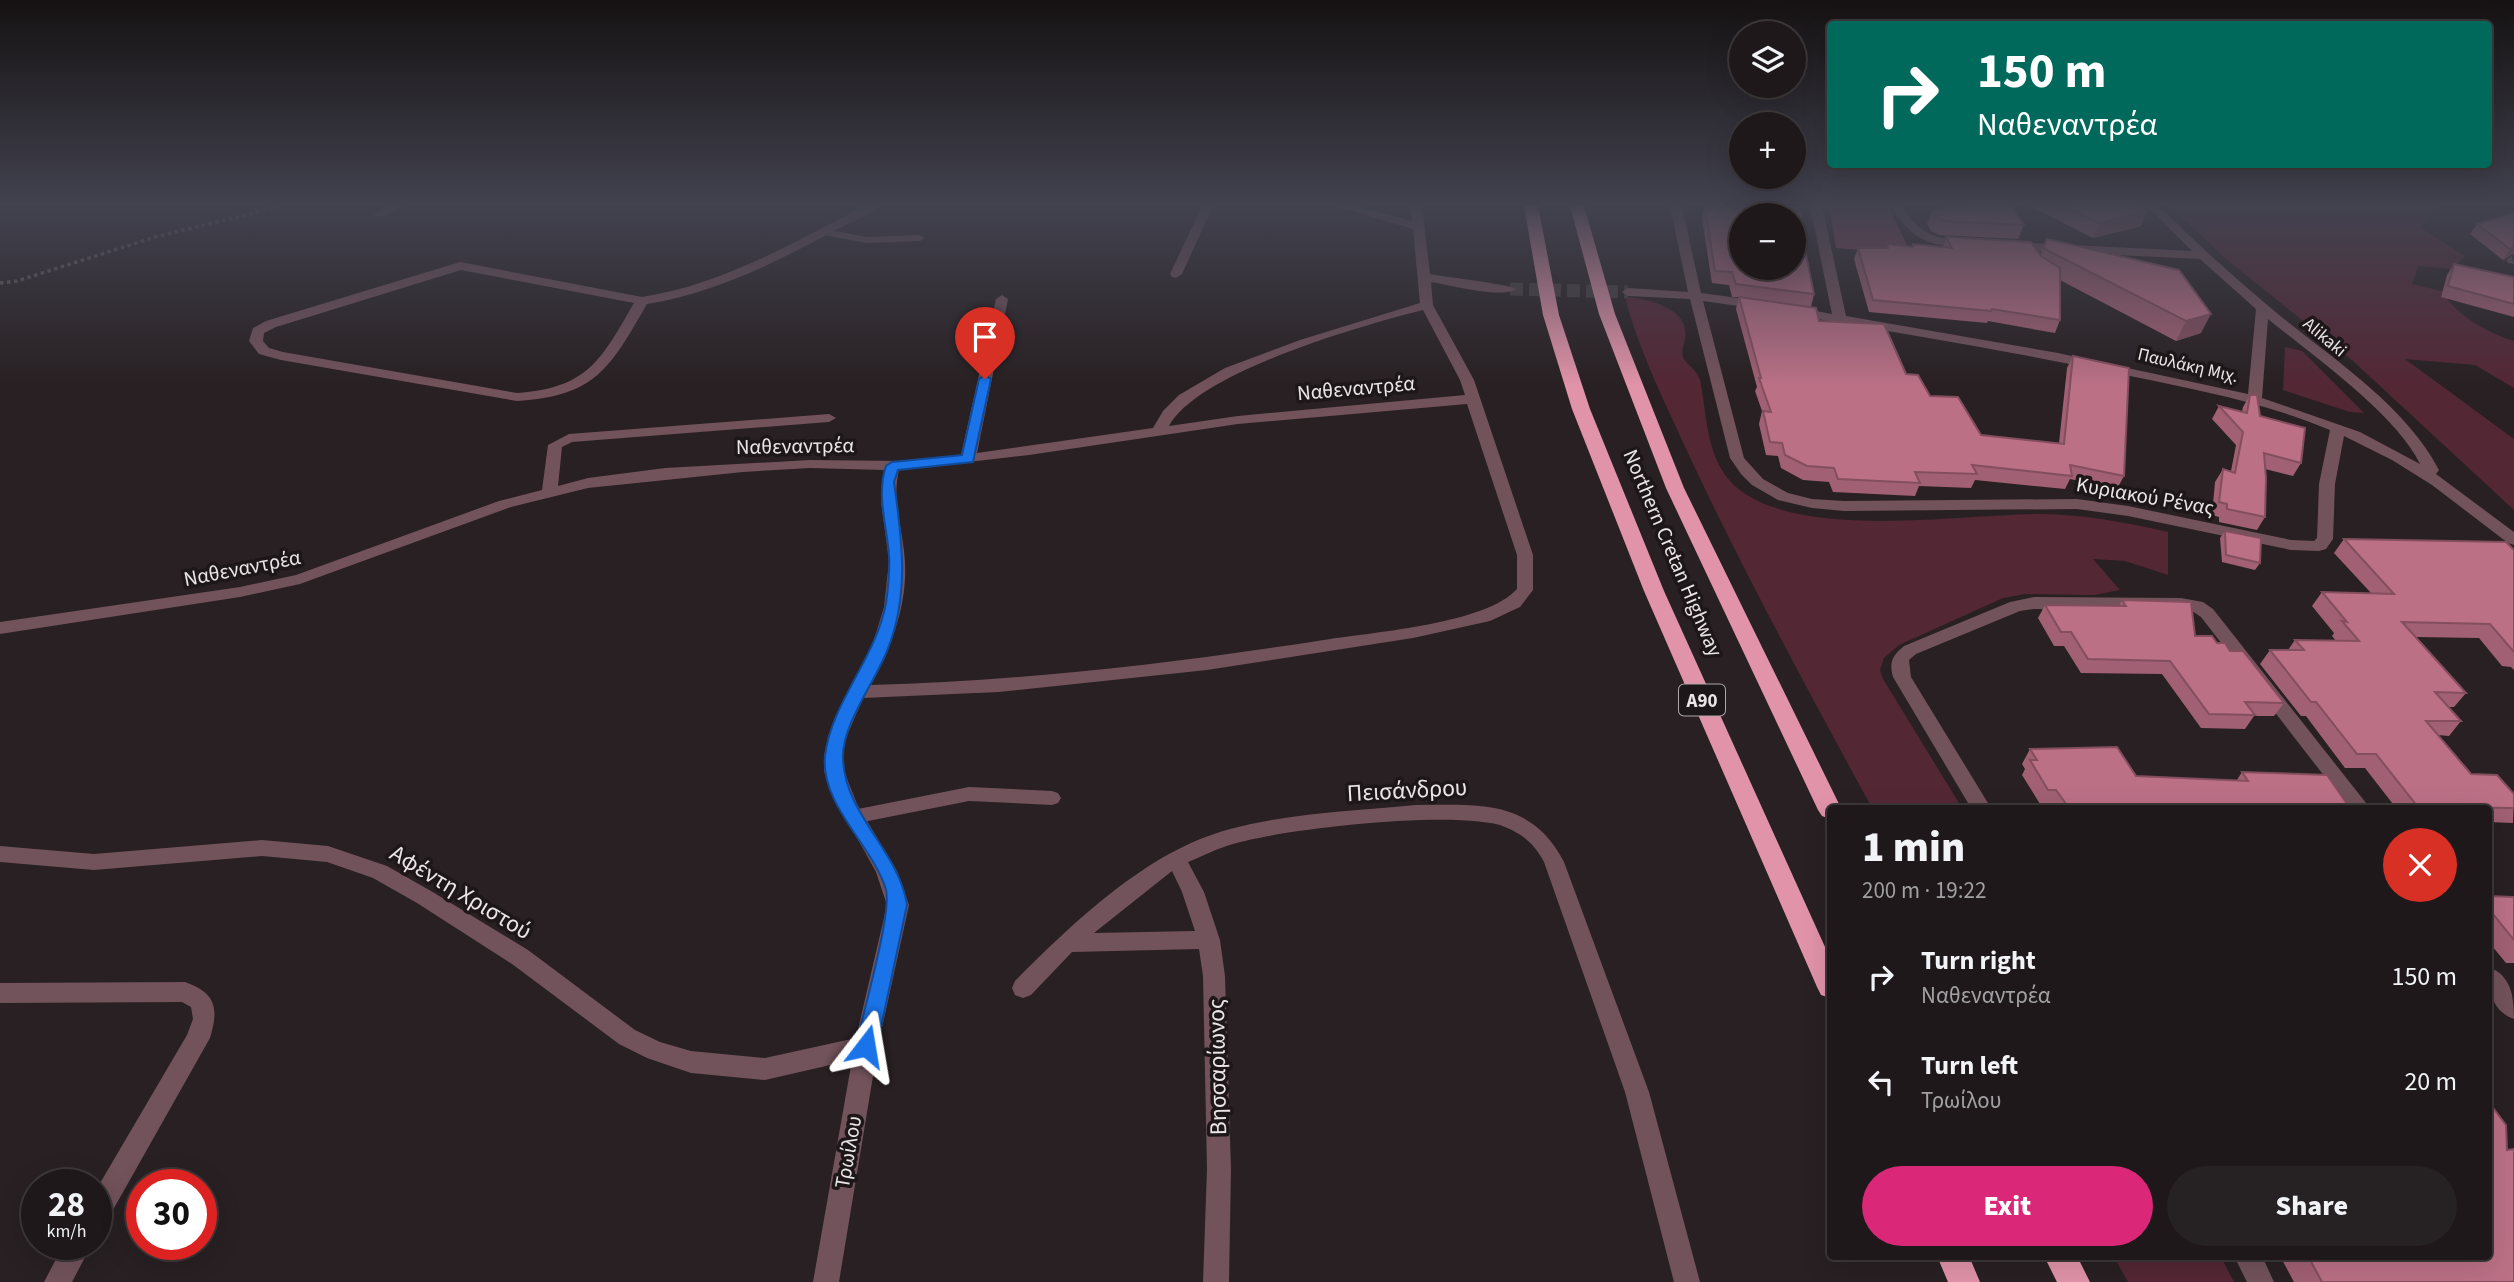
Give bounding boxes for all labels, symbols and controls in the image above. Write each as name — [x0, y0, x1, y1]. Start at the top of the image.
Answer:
map controls — [1729, 21, 1806, 280]
button: layers — [1729, 21, 1806, 98]
text: 150 m — [1977, 37, 2106, 107]
icon: right — [1862, 49, 1953, 140]
text: Ναθεναντρέα — [1977, 102, 2157, 148]
button: + — [1729, 112, 1806, 189]
button: − — [1729, 203, 1806, 280]
pin — [955, 307, 1015, 379]
street label: Alikaki — [2298, 312, 2352, 363]
icon: arrive — [966, 318, 1004, 356]
street label: Παυλάκη Μιχ. — [2135, 342, 2241, 389]
street label: Ναθεναντρέα — [1296, 368, 1417, 408]
street label: Ναθεναντρέα — [736, 430, 855, 462]
street label: Northern Cretan Highway — [1616, 445, 1730, 661]
street label: Κυριακού Ρένας — [2074, 469, 2216, 523]
street label: Ναθεναντρέα — [181, 542, 303, 594]
road number: Α90 — [1679, 684, 1725, 716]
street label: Πεισάνδρου — [1346, 770, 1468, 811]
text: 1 min — [1862, 818, 1965, 878]
button: close — [2383, 828, 2457, 902]
street label: Αφέντη Χριστού — [383, 836, 538, 949]
text: 200 m · 19:22 — [1862, 874, 1986, 907]
text: Turn right — [1921, 942, 2036, 979]
icon: right — [1862, 958, 1900, 996]
text: 150 m — [2391, 958, 2457, 995]
text: Ναθεναντρέα — [1921, 979, 2051, 1012]
street label: Βησσαρίωνος — [1199, 998, 1236, 1136]
position arrow — [829, 1009, 903, 1083]
text: Turn left — [1921, 1047, 2018, 1084]
icon: left — [1862, 1063, 1900, 1101]
text: 20 m — [2404, 1063, 2457, 1100]
text: Τρωίλου — [1921, 1084, 2001, 1117]
street label: Τρωίλου — [827, 1113, 869, 1191]
button: Exit — [1862, 1166, 2153, 1246]
button: Share — [2167, 1166, 2457, 1246]
speed limit sign: 30 — [126, 1169, 217, 1260]
text: 28 — [48, 1180, 85, 1230]
text: km/h — [47, 1219, 86, 1244]

